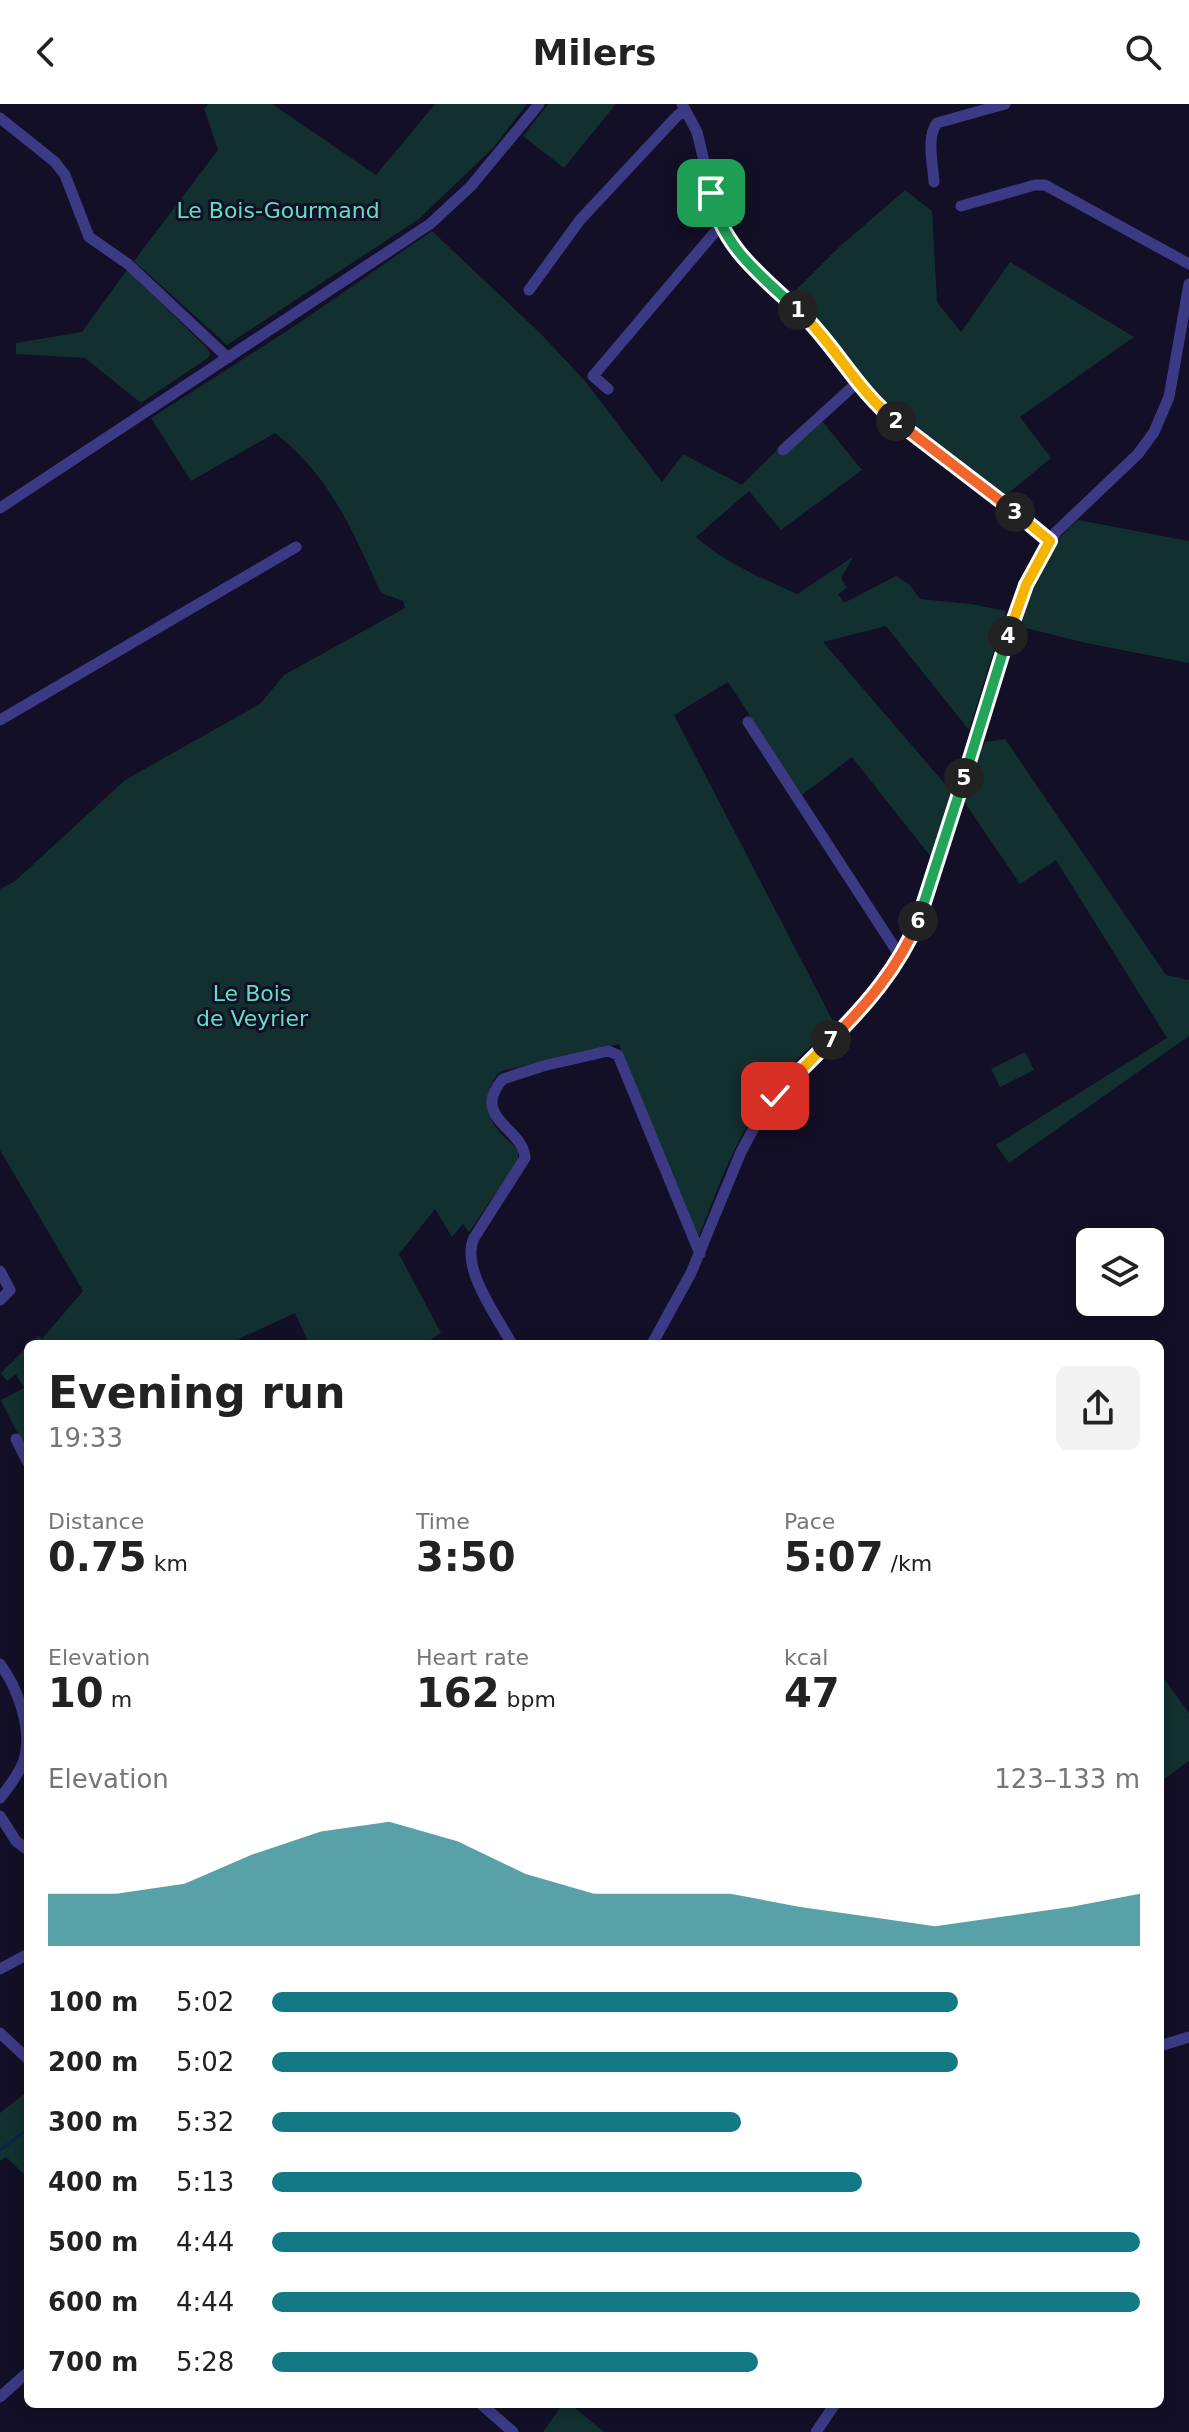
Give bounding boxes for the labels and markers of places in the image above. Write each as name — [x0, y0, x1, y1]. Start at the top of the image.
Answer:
pin — [677, 159, 745, 227]
pin: 1 — [778, 290, 818, 330]
pin: 2 — [876, 401, 916, 441]
pin: 3 — [995, 492, 1035, 532]
pin: 4 — [988, 616, 1028, 656]
pin: 5 — [944, 758, 984, 798]
pin: 6 — [898, 901, 938, 941]
pin: 7 — [811, 1020, 851, 1060]
pin — [741, 1062, 809, 1130]

